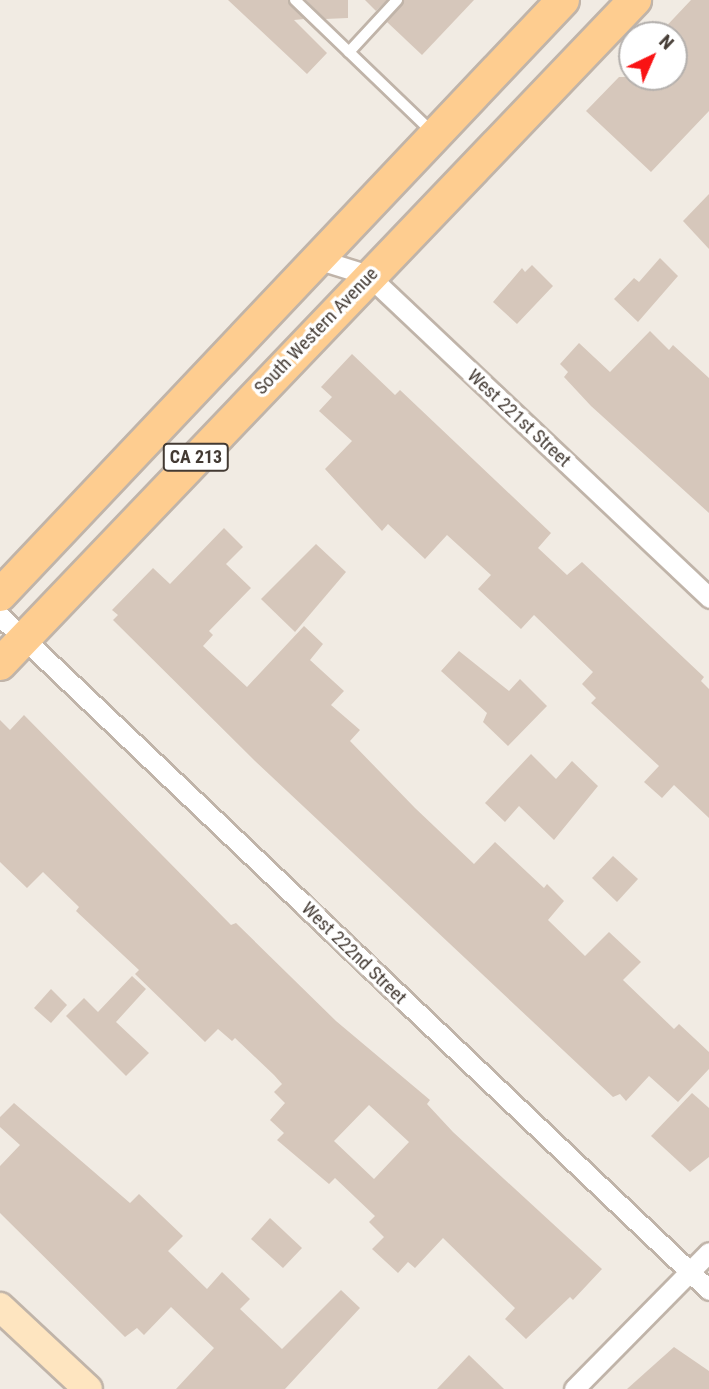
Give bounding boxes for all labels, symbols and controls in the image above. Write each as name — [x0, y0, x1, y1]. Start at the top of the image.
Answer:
north arrow — [618, 21, 688, 91]
text: N — [654, 30, 679, 54]
street label: South Western Avenue — [249, 263, 383, 399]
street label: West 221st Street — [463, 364, 575, 472]
road number: CA 213 — [163, 443, 229, 472]
street label: West 222nd Street — [297, 897, 411, 1009]

